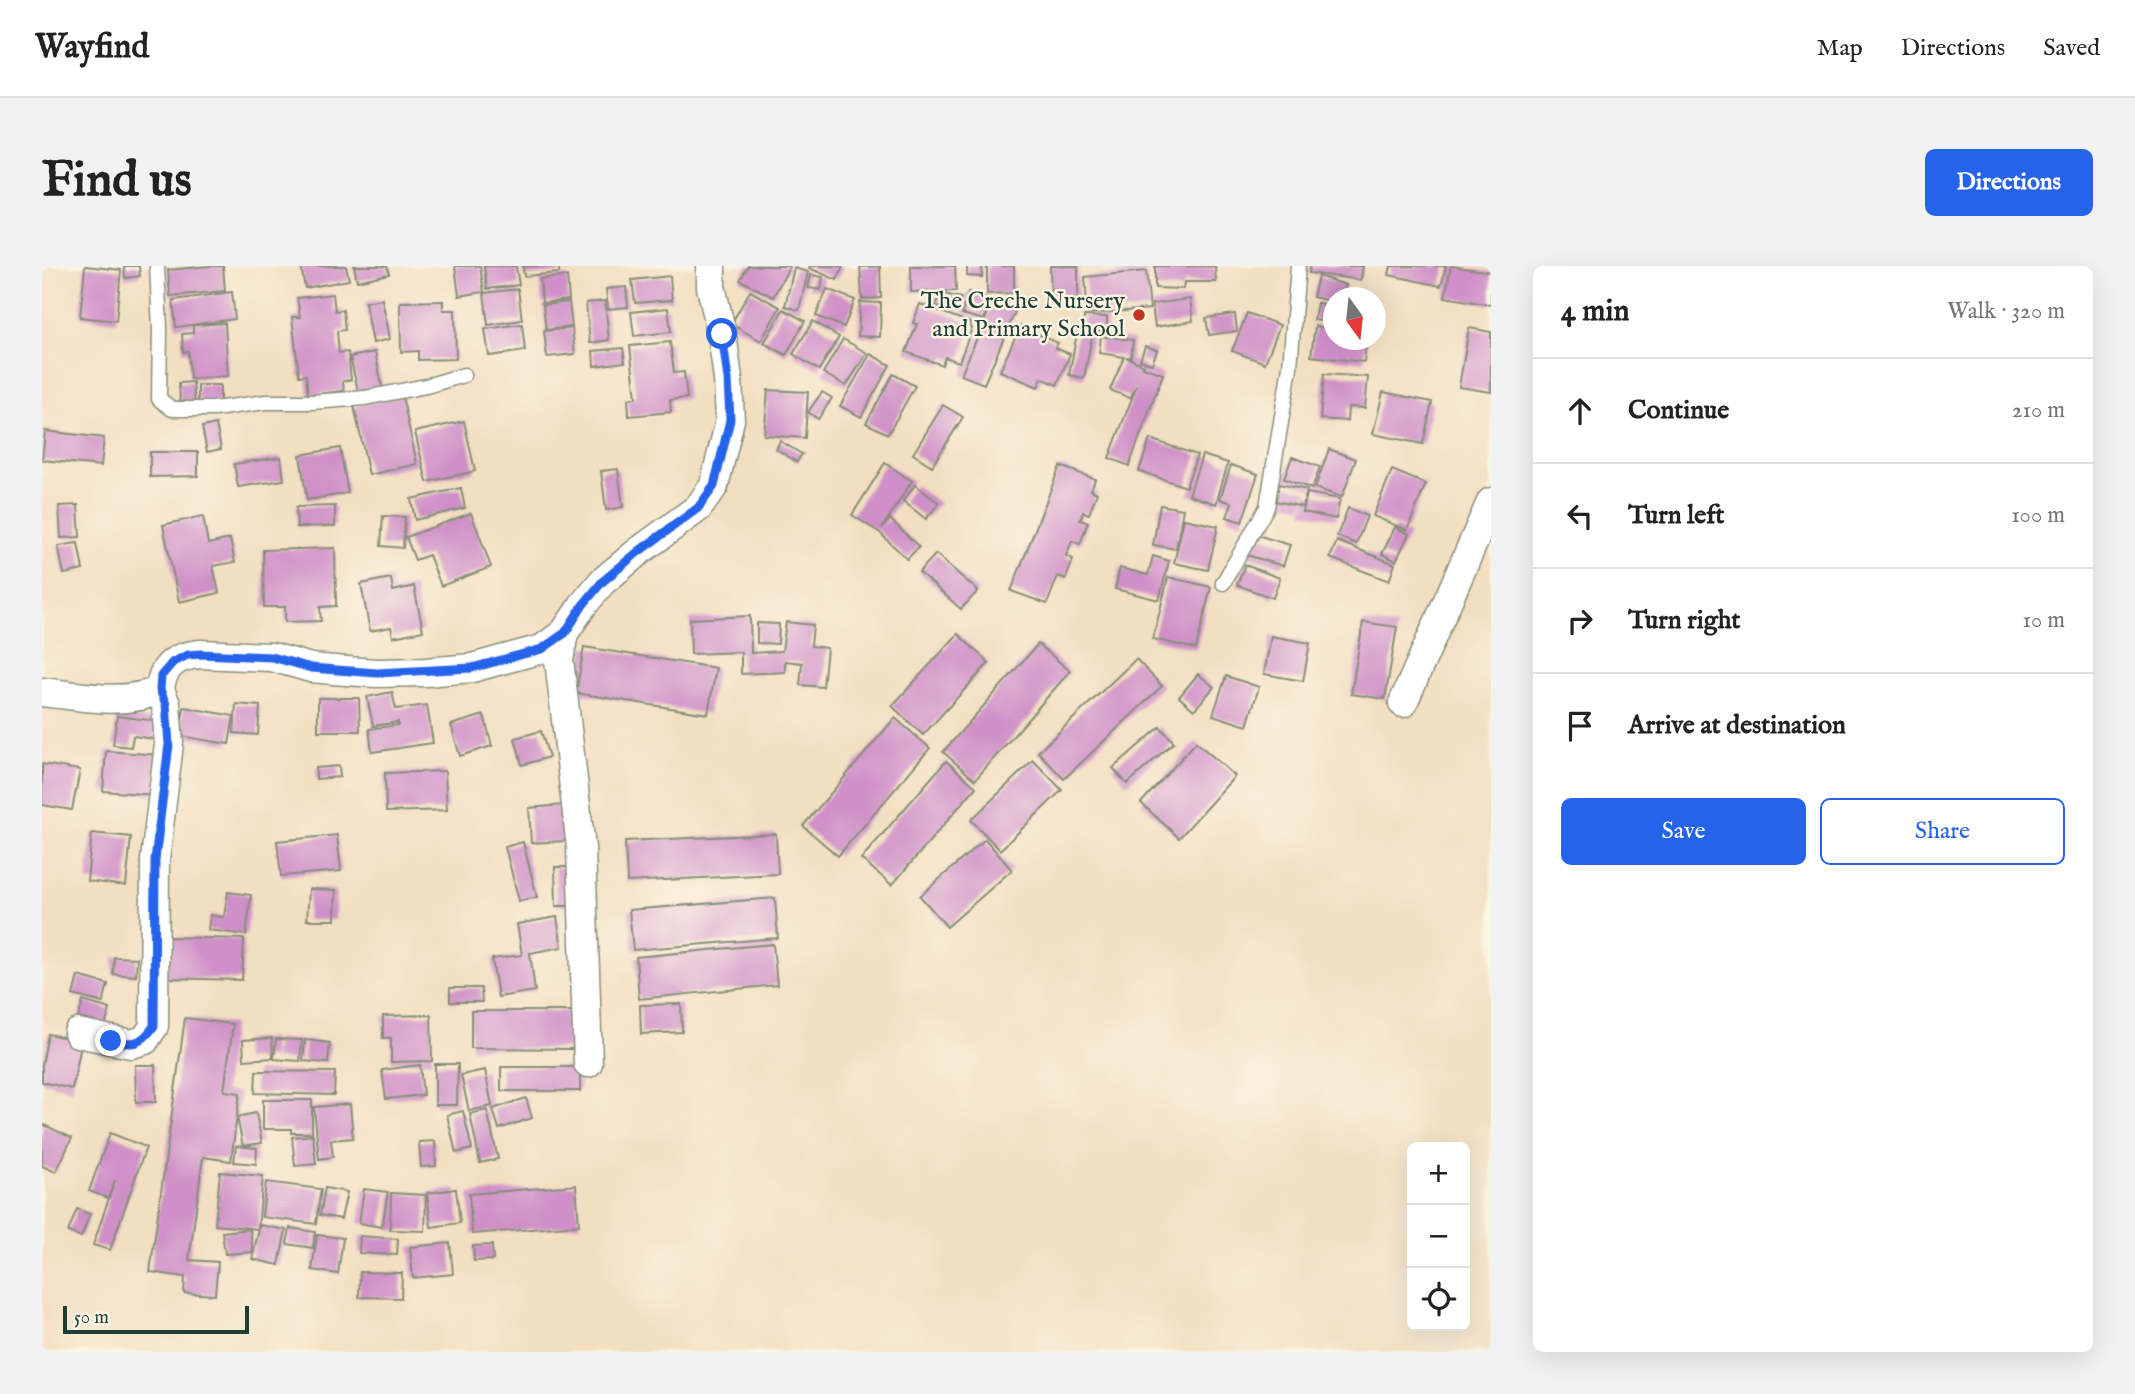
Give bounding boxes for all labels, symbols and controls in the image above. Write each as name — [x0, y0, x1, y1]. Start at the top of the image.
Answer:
text: Wayfind — [35, 27, 149, 69]
text: Map — [1817, 33, 1863, 64]
text: Directions — [1901, 33, 2005, 64]
text: Saved — [2043, 33, 2100, 64]
button: Directions — [1925, 149, 2093, 216]
text: Find us — [42, 151, 192, 213]
place label: The Creche Nursery and Primary School — [921, 286, 1125, 345]
north arrow — [1323, 287, 1386, 350]
text: 4 min — [1561, 293, 1629, 331]
text: Walk · 320 m — [1947, 297, 2065, 326]
marker: The Creche Nursery and Primary School — [1131, 307, 1147, 323]
route start — [706, 318, 737, 349]
icon: ahead — [1561, 392, 1599, 430]
text: Continue — [1628, 394, 1729, 427]
text: 210 m — [2012, 396, 2065, 425]
icon: left — [1561, 497, 1599, 535]
text: Turn left — [1628, 499, 1725, 532]
text: 100 m — [2011, 501, 2065, 530]
icon: right — [1561, 602, 1599, 640]
text: Turn right — [1628, 604, 1741, 637]
text: 10 m — [2022, 606, 2065, 635]
icon: arrive — [1561, 707, 1599, 745]
text: Arrive at destination — [1628, 709, 1846, 742]
button: Save — [1561, 798, 1806, 865]
button: Share — [1820, 798, 2065, 865]
route end — [95, 1025, 126, 1056]
map controls — [1407, 1142, 1470, 1331]
button: + — [1407, 1142, 1470, 1205]
button: − — [1407, 1205, 1470, 1268]
button: locate — [1407, 1268, 1470, 1331]
scale bar — [63, 1303, 248, 1335]
text: 50 m — [74, 1306, 109, 1330]

